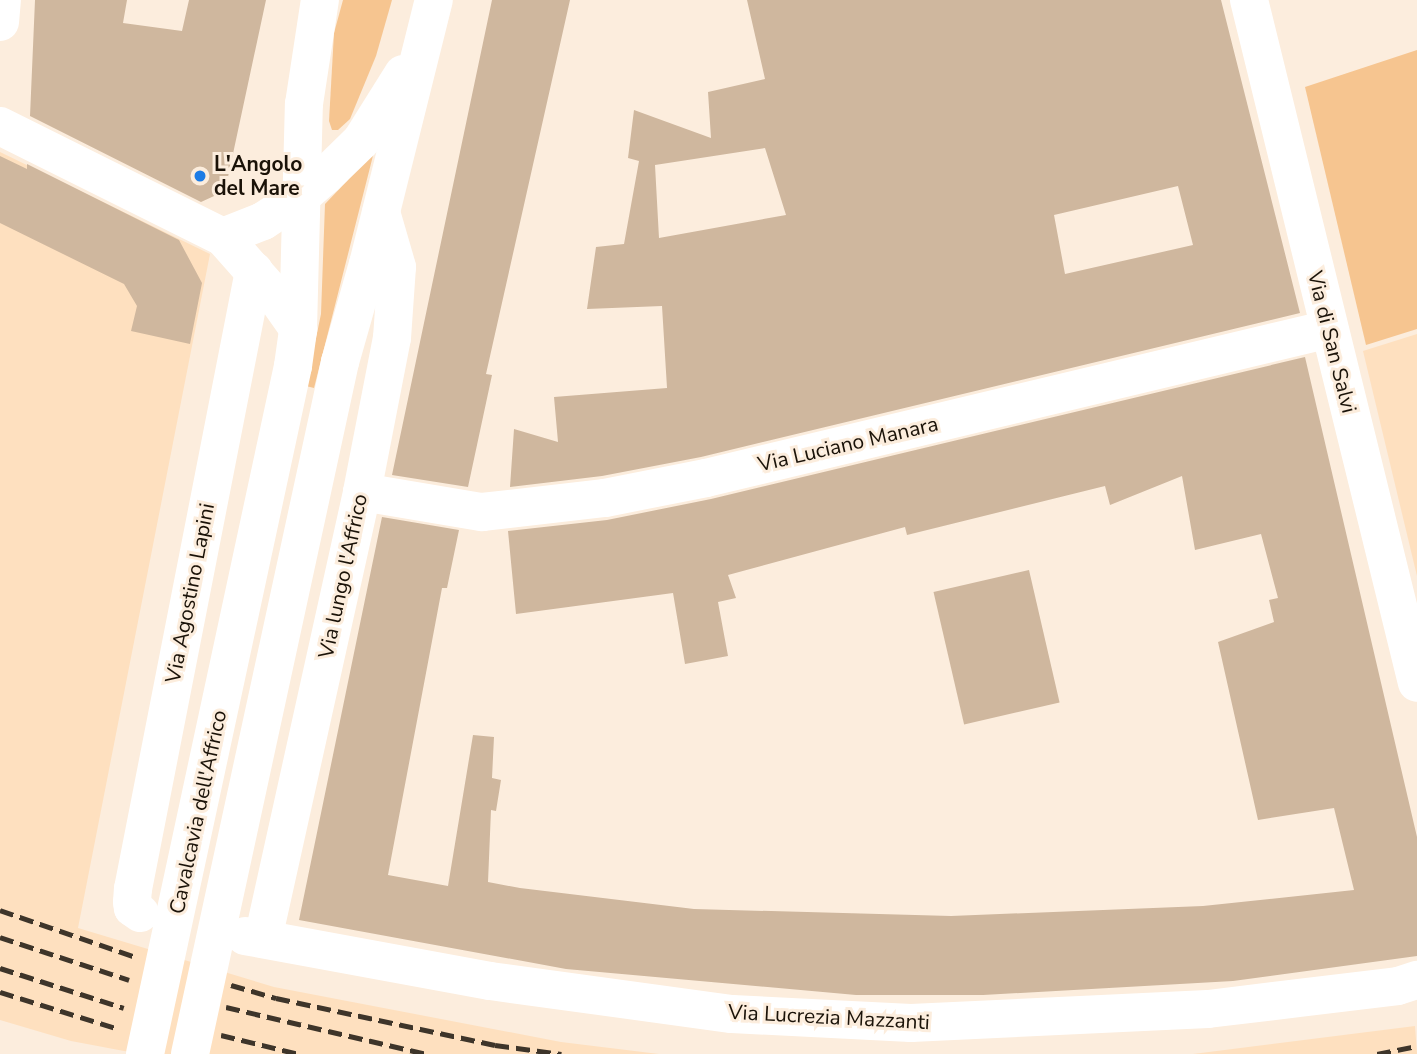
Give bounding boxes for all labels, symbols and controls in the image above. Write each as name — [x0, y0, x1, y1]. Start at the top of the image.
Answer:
place label: L'Angolo del Mare — [214, 151, 302, 201]
marker: L'Angolo del Mare — [192, 168, 208, 184]
street label: Via di San Salvi — [1302, 268, 1362, 416]
street label: Via Luciano Manara — [755, 411, 941, 477]
street label: Via lungo l'Affrico — [313, 491, 373, 661]
street label: Via Agostino Lapini — [160, 501, 220, 685]
street label: Cavalcavia dell'Affrico — [164, 708, 232, 916]
street label: Via Lucrezia Mazzanti — [728, 999, 930, 1035]

